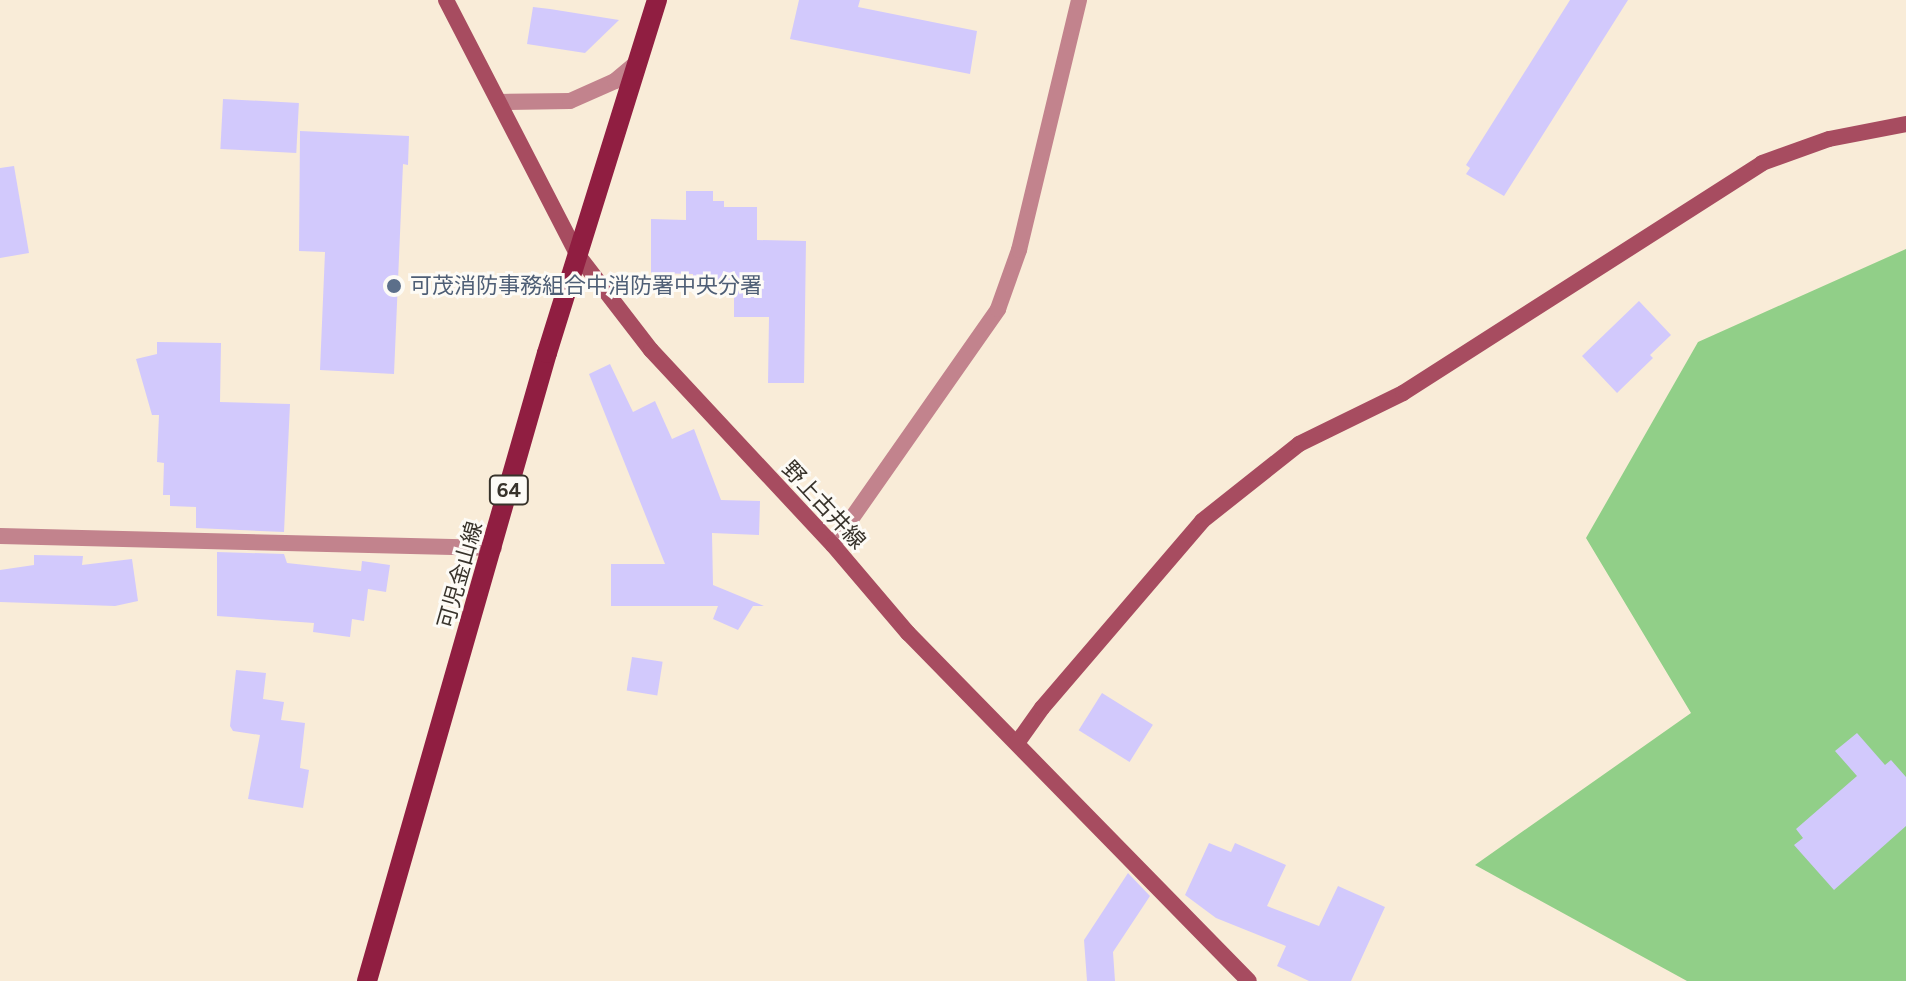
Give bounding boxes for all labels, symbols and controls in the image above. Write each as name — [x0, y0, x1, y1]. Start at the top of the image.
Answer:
place label: 可茂消防事務組合中消防署中央分署 — [410, 273, 762, 299]
marker: 可茂消防事務組合中消防署中央分署 — [385, 277, 403, 295]
street label: 野上古井線 — [777, 456, 871, 554]
road number: 64 — [487, 474, 531, 506]
street label: 可児金山線 — [432, 518, 488, 632]

